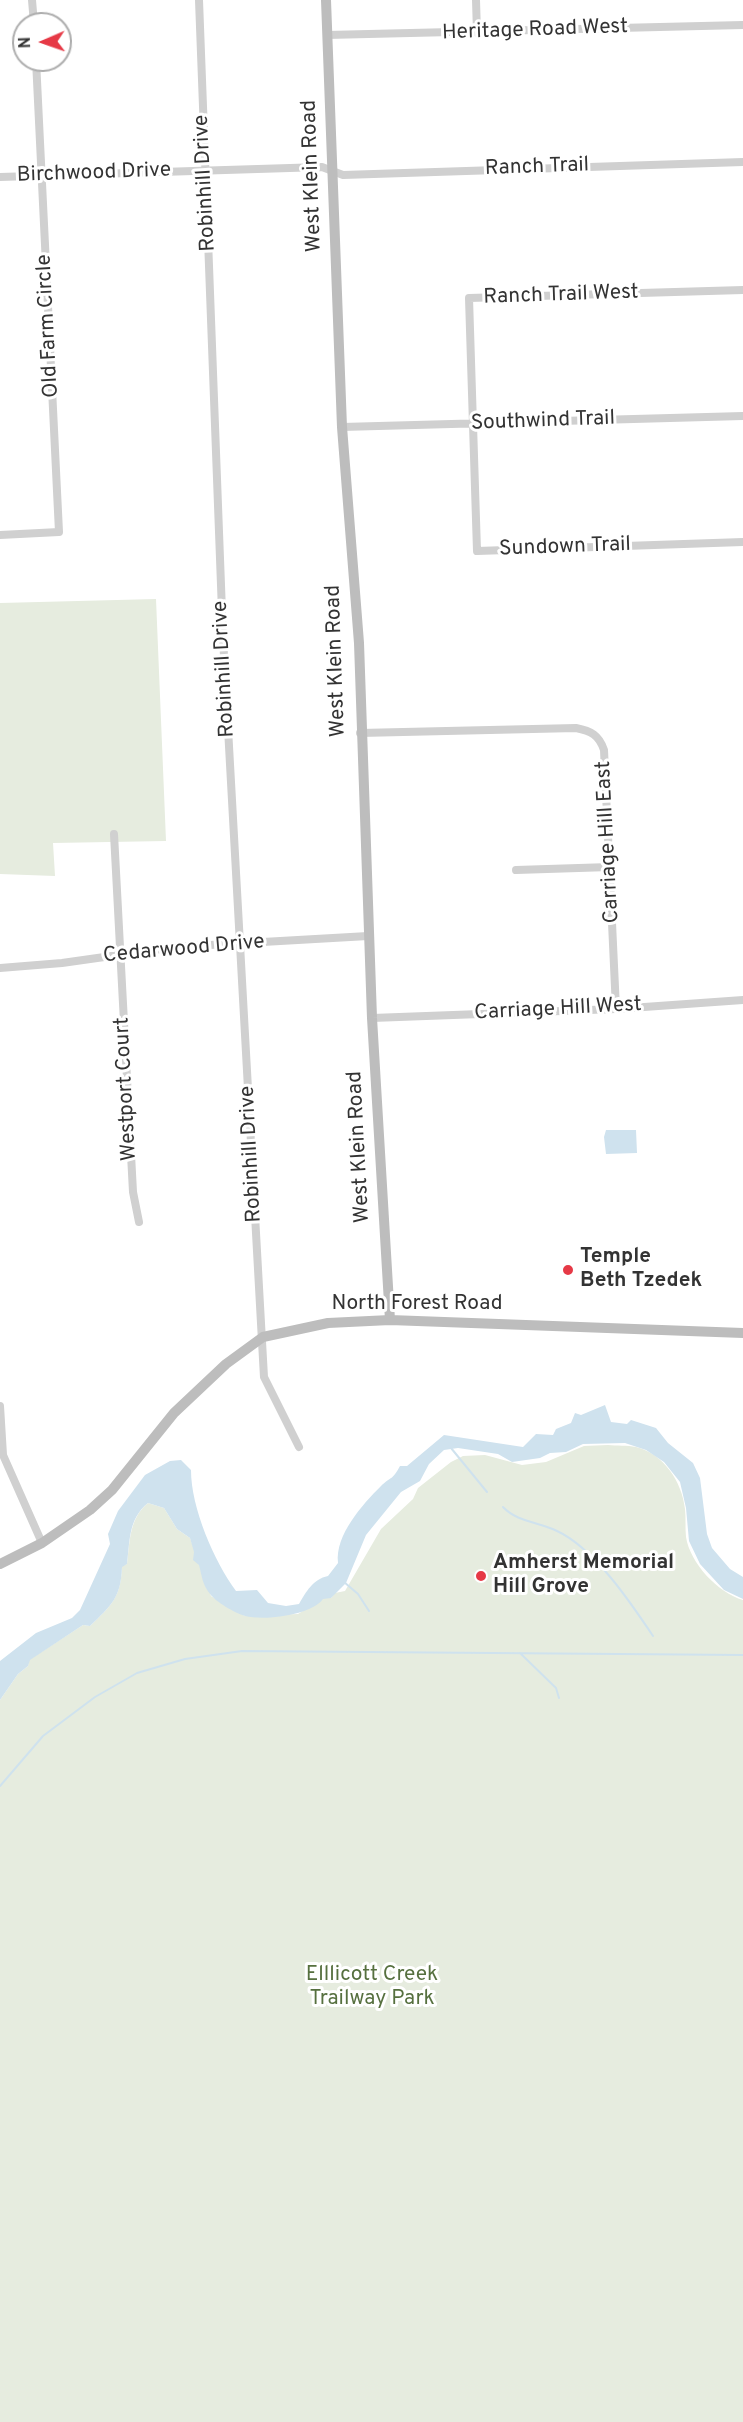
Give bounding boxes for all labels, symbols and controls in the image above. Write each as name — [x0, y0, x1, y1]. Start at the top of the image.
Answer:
north arrow — [12, 12, 72, 72]
street label: Heritage Road West — [442, 15, 628, 47]
text: N — [16, 36, 36, 49]
street label: West Klein Road — [298, 100, 328, 252]
street label: Robinhill Drive — [190, 114, 222, 252]
street label: Ranch Trail — [484, 154, 590, 182]
street label: Birchwood Drive — [16, 159, 172, 189]
street label: Old Farm Circle — [33, 254, 65, 398]
street label: Ranch Trail West — [483, 281, 639, 311]
street label: Southwind Trail — [471, 407, 615, 437]
street label: Sundown Trail — [499, 533, 631, 563]
street label: West Klein Road — [322, 585, 352, 737]
street label: Robinhill Drive — [209, 600, 241, 738]
street label: Carriage Hill East — [592, 760, 626, 924]
street label: Cedarwood Drive — [102, 930, 266, 970]
street label: Carriage Hill West — [474, 993, 642, 1027]
street label: Westport Court — [111, 1016, 143, 1162]
street label: West Klein Road — [343, 1070, 377, 1224]
street label: Robinhill Drive — [236, 1085, 268, 1223]
place label: Temple Beth Tzedek — [580, 1245, 702, 1295]
marker: Temple Beth Tzedek — [561, 1263, 575, 1277]
street label: North Forest Road — [332, 1292, 502, 1318]
place label: Amherst Memorial Hill Grove — [493, 1551, 674, 1601]
marker: Amherst Memorial Hill Grove — [474, 1569, 488, 1583]
park label: Elllicott Creek Trailway Park — [306, 1963, 438, 2013]

